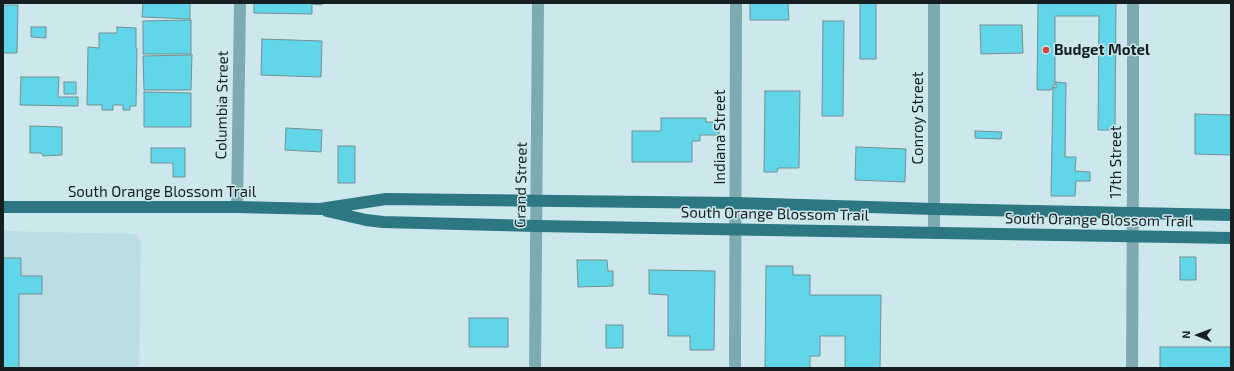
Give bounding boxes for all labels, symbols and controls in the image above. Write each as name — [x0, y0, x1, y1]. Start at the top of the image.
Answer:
place label: Budget Motel — [1054, 41, 1150, 59]
marker: Budget Motel — [1041, 45, 1051, 55]
street label: Columbia Street — [212, 50, 232, 160]
street label: Conroy Street — [909, 72, 927, 164]
street label: Indiana Street — [711, 89, 729, 185]
street label: 17th Street — [1107, 125, 1125, 199]
street label: Grand Street — [511, 142, 531, 228]
street label: South Orange Blossom Trail — [68, 183, 256, 201]
street label: South Orange Blossom Trail — [681, 203, 869, 225]
street label: South Orange Blossom Trail — [1005, 209, 1193, 231]
north arrow — [1178, 315, 1218, 355]
text: N — [1179, 331, 1192, 339]

